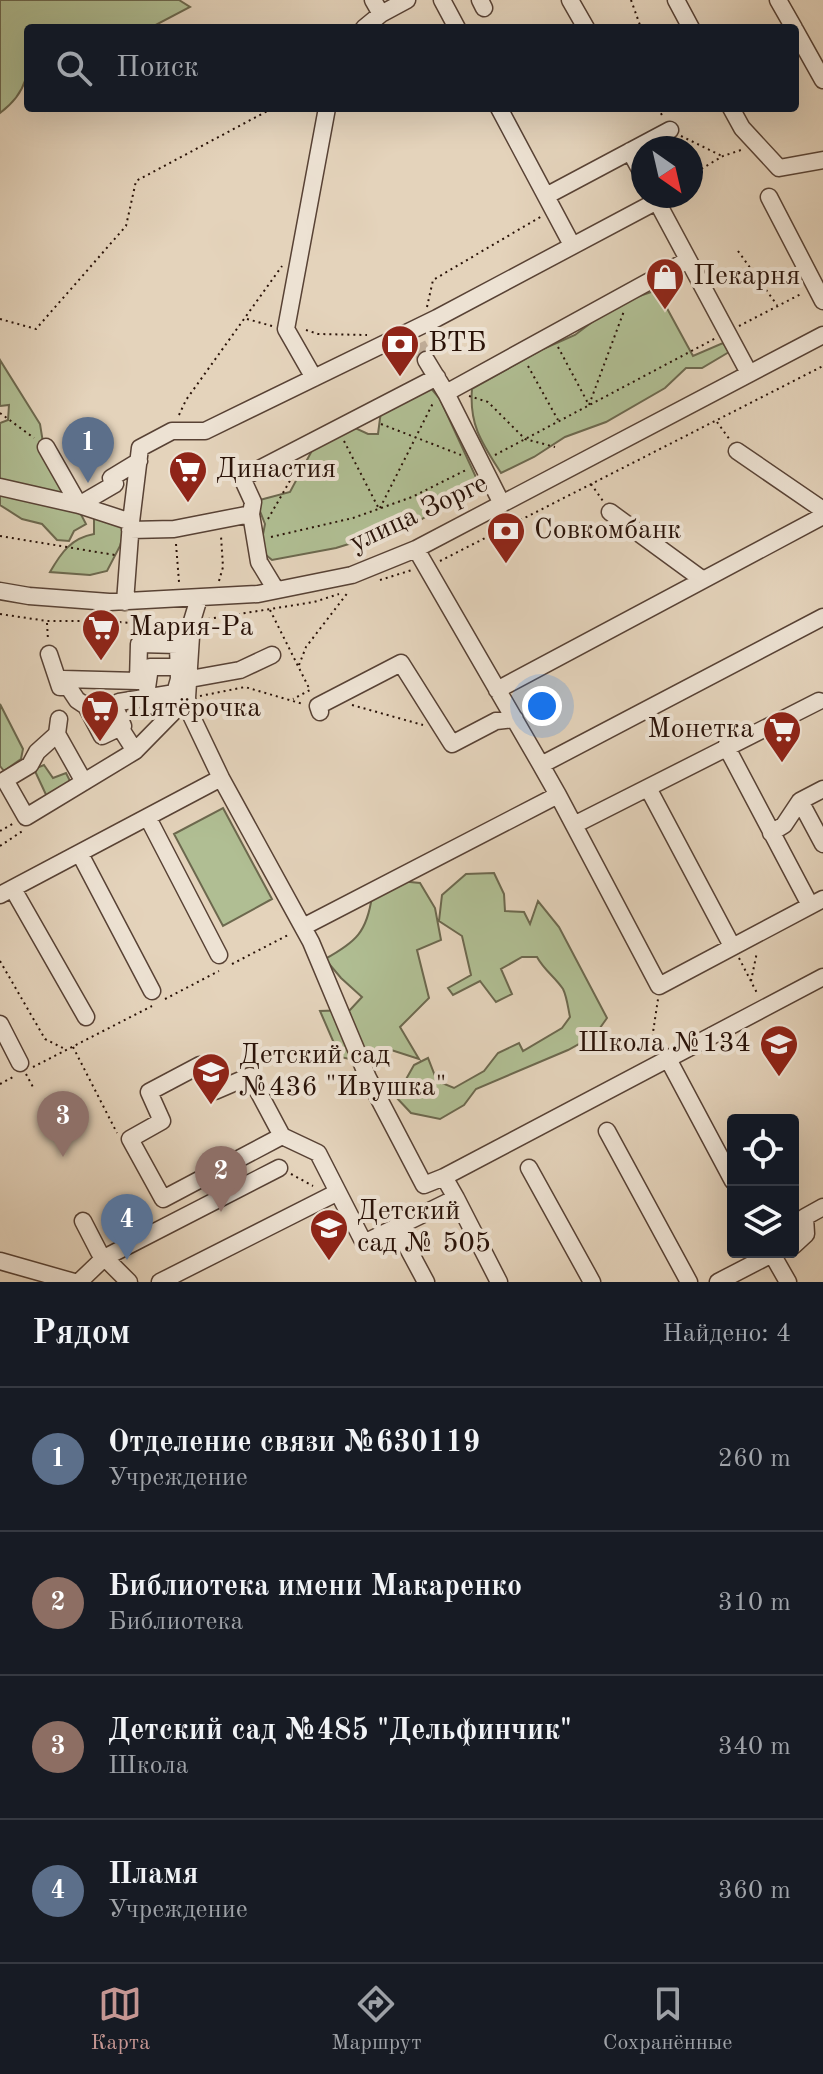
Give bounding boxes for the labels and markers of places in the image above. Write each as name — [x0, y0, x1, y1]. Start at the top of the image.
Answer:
shop icon: Пекарня — [644, 256, 686, 311]
place label: Пекарня — [693, 263, 800, 291]
bank icon: ВТБ — [379, 323, 421, 378]
place label: ВТБ — [428, 330, 486, 358]
pin: 1 — [62, 417, 114, 483]
supermarket icon: Династия — [167, 449, 209, 504]
place label: Династия — [216, 456, 336, 484]
bank icon: Совкомбанк — [485, 510, 527, 565]
place label: Совкомбанк — [534, 517, 681, 545]
supermarket icon: Мария-Ра — [80, 607, 122, 662]
place label: Мария-Ра — [129, 614, 254, 642]
supermarket icon: Пятёрочка — [79, 688, 121, 743]
place label: Пятёрочка — [128, 695, 261, 723]
supermarket icon: Монетка — [761, 709, 803, 764]
place label: Монетка — [647, 716, 754, 744]
school or university icon: Школа №134 — [758, 1023, 800, 1078]
place label: Школа №134 — [578, 1030, 751, 1058]
place label: Детский сад №436 "Ивушка" — [239, 1042, 447, 1102]
school or university icon: Детский сад №436 "Ивушка" — [190, 1051, 232, 1106]
pin: 3 — [37, 1091, 89, 1157]
pin: 2 — [195, 1146, 247, 1212]
pin: 4 — [101, 1194, 153, 1260]
place label: Детский сад № 505 — [357, 1198, 491, 1258]
school or university icon: Детский сад № 505 — [308, 1207, 350, 1262]

